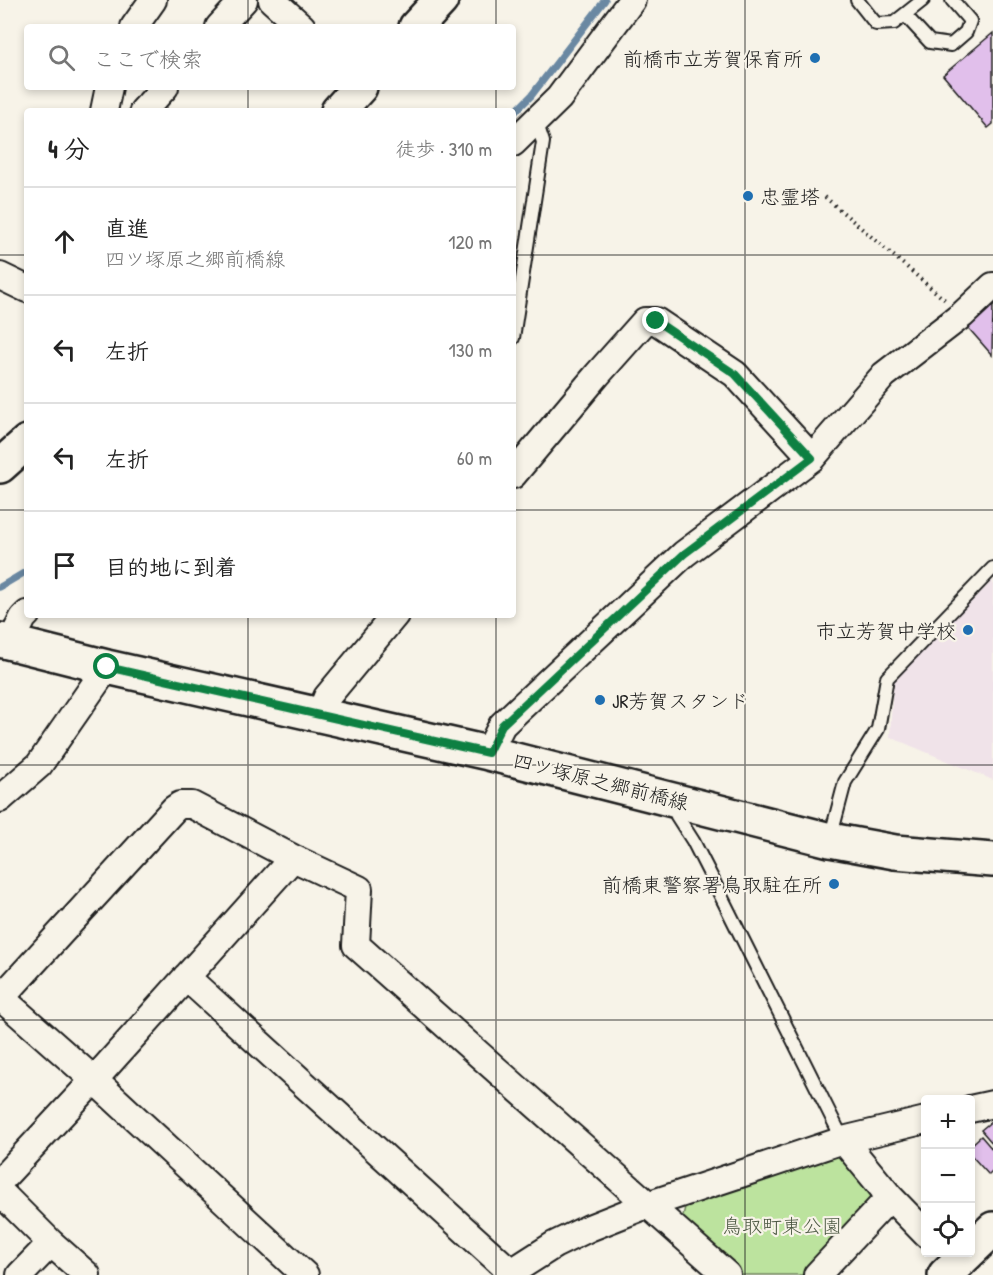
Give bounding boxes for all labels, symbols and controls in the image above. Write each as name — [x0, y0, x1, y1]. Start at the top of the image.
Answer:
search box — [24, 24, 516, 90]
icon: search — [45, 41, 78, 74]
text: ここで検索 — [93, 44, 203, 74]
place label: 前橋市立芳賀保育所 — [623, 45, 803, 72]
marker: 前橋市立芳賀保育所 — [808, 51, 822, 65]
text: 4 分 — [48, 131, 90, 166]
text: 徒歩 · 310 m — [395, 135, 492, 162]
place label: 忠霊塔 — [760, 183, 820, 210]
marker: 忠霊塔 — [741, 189, 755, 203]
text: 直進 — [105, 213, 149, 243]
icon: ahead — [48, 225, 81, 258]
text: 120 m — [448, 228, 492, 255]
text: 四ツ塚原之郷前橋線 — [105, 245, 285, 272]
route end — [642, 307, 668, 333]
icon: left — [48, 333, 81, 366]
text: 左折 — [105, 336, 149, 366]
text: 130 m — [449, 336, 492, 363]
icon: left — [48, 441, 81, 474]
text: 左折 — [105, 444, 149, 474]
text: 60 m — [457, 444, 492, 471]
icon: arrive — [48, 549, 81, 582]
text: 目的地に到着 — [105, 552, 237, 582]
place label: 市立芳賀中学校 — [816, 617, 956, 644]
marker: 市立芳賀中学校 — [961, 623, 975, 637]
route start — [93, 653, 119, 679]
place label: JR芳賀スタンド — [612, 687, 749, 714]
marker: JR芳賀スタンド — [593, 693, 607, 707]
street label: 四ツ塚原之郷前橋線 — [510, 746, 692, 816]
place label: 前橋東警察署鳥取駐在所 — [602, 871, 822, 898]
marker: 前橋東警察署鳥取駐在所 — [827, 877, 841, 891]
map controls — [921, 1095, 975, 1257]
button: + — [921, 1095, 975, 1149]
button: − — [921, 1149, 975, 1203]
button: locate — [921, 1203, 975, 1257]
park label: 鳥取町東公園 — [722, 1212, 842, 1239]

